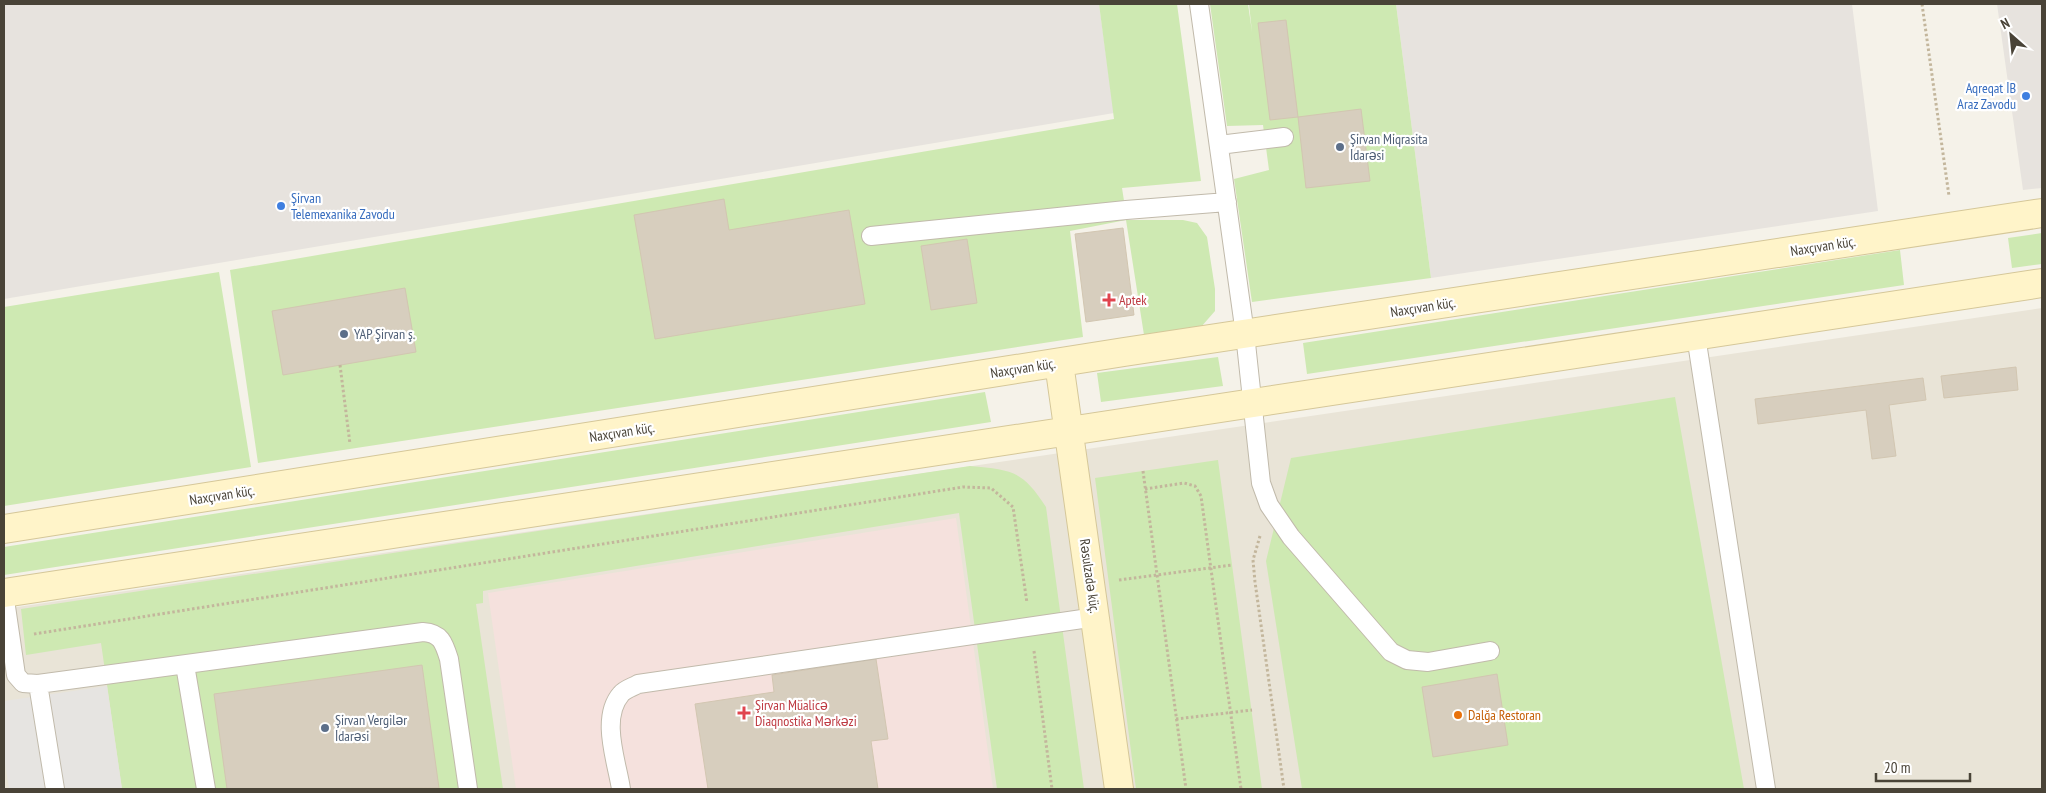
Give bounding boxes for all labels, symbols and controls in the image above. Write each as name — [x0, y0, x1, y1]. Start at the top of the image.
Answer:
north arrow — [1986, 10, 2036, 60]
text: N — [1998, 14, 2013, 33]
place label: Aqreqat İB Araz Zavodu — [1957, 79, 2016, 113]
marker: Aqreqat İB Araz Zavodu — [2020, 90, 2032, 102]
place label: Şirvan Miqrasita İdarəsi — [1350, 130, 1428, 164]
marker: Şirvan Miqrasita İdarəsi — [1334, 141, 1346, 153]
place label: Şirvan Telemexanika Zavodu — [291, 189, 395, 223]
marker: Şirvan Telemexanika Zavodu — [275, 200, 287, 212]
street label: Naxçıvan küç. — [1789, 232, 1857, 260]
place label: Aptek — [1119, 291, 1147, 309]
street label: Naxçıvan küç. — [1389, 293, 1457, 321]
marker: Aptek — [1103, 294, 1115, 306]
place label: YAP Şirvan ş. — [354, 325, 415, 343]
marker: YAP Şirvan ş. — [338, 328, 350, 340]
street label: Naxçıvan küç. — [989, 354, 1057, 382]
street label: Naxçıvan küç. — [588, 418, 656, 446]
street label: Naxçıvan küç. — [188, 481, 256, 509]
street label: Rəsulzadə küç. — [1076, 538, 1104, 614]
place label: Şirvan Müalicə Diaqnostika Mərkəzi — [755, 696, 857, 730]
marker: Şirvan Müalicə Diaqnostika Mərkəzi — [737, 706, 751, 720]
place label: Dalğa Restoran — [1468, 706, 1541, 724]
marker: Dalğa Restoran — [1452, 709, 1464, 721]
place label: Şirvan Vergilər İdarəsi — [335, 711, 407, 745]
marker: Şirvan Vergilər İdarəsi — [319, 722, 331, 734]
scale bar — [1876, 750, 1970, 782]
text: 20 m — [1884, 758, 1910, 777]

